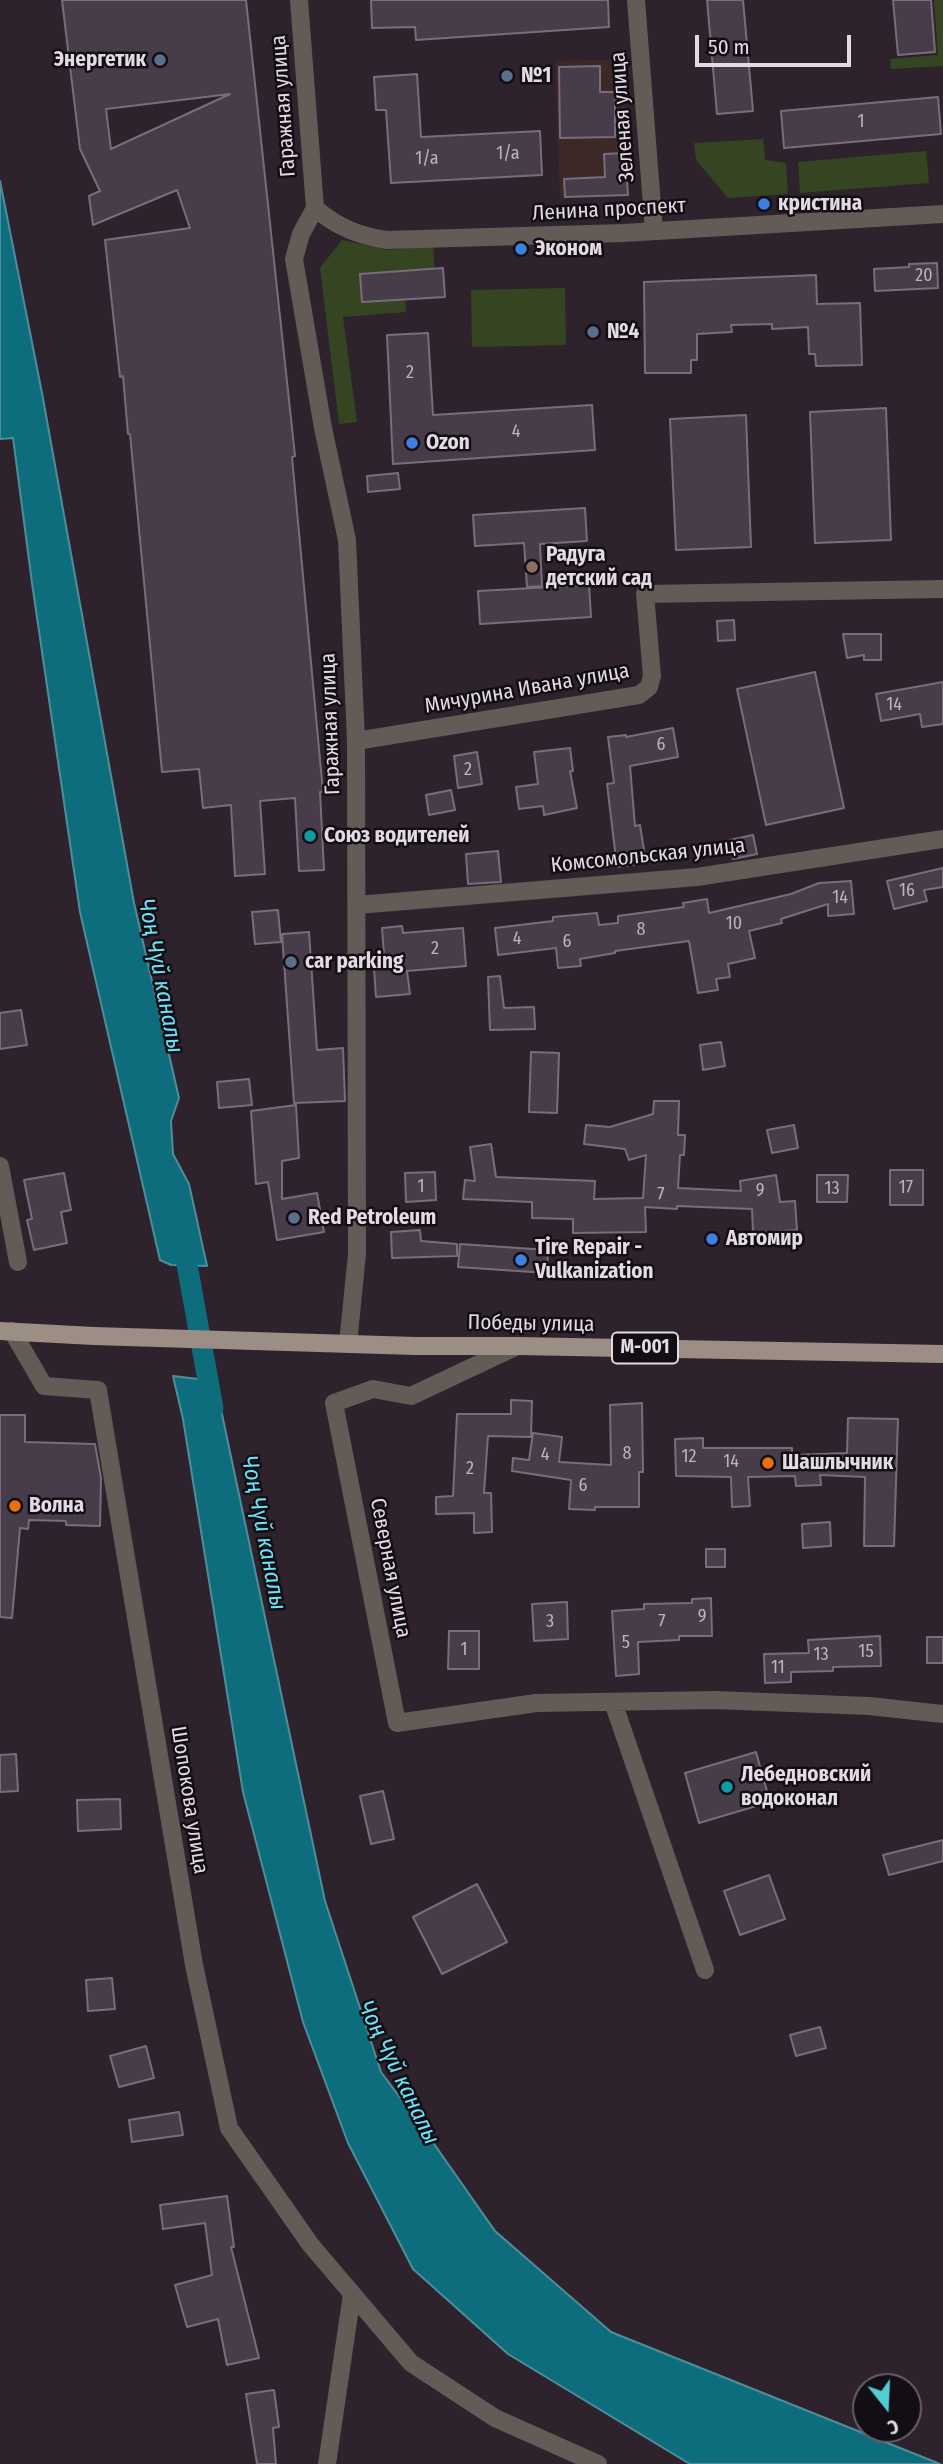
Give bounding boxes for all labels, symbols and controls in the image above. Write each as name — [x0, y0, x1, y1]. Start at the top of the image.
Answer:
scale bar — [698, 21, 854, 65]
street label: Гаражная улица — [266, 34, 302, 178]
text: 50 m — [708, 34, 750, 60]
place label: Энергетик — [54, 47, 146, 73]
street label: Зеленая улица — [606, 51, 640, 183]
marker: Энергетик — [152, 52, 168, 68]
place label: №1 — [521, 63, 551, 89]
marker: №1 — [499, 68, 515, 84]
house number: 1 — [857, 111, 865, 133]
house number: 1/а — [496, 143, 520, 165]
house number: 1/a — [415, 148, 439, 170]
place label: кристина — [778, 191, 862, 217]
street label: Ленина проспект — [532, 193, 686, 227]
marker: кристина — [756, 196, 772, 212]
place label: Эконом — [535, 236, 602, 262]
marker: Эконом — [513, 241, 529, 257]
house number: 20 — [915, 265, 933, 287]
place label: №4 — [607, 319, 639, 345]
marker: №4 — [585, 324, 601, 340]
house number: 2 — [406, 362, 414, 384]
house number: 4 — [512, 421, 520, 443]
place label: Ozon — [426, 430, 470, 456]
marker: Ozon — [404, 435, 420, 451]
place label: Радуга детский сад — [546, 542, 652, 592]
marker: Радуга детский сад — [524, 559, 540, 575]
street label: Гаражная улица — [316, 653, 346, 795]
street label: Мичурина Ивана улица — [423, 659, 631, 719]
house number: 14 — [886, 694, 902, 716]
house number: 6 — [657, 734, 665, 756]
house number: 2 — [464, 759, 472, 781]
place label: Союз водителей — [324, 823, 470, 849]
marker: Союз водителей — [302, 828, 318, 844]
street label: Комсомольская улица — [550, 833, 746, 879]
house number: 16 — [899, 880, 915, 902]
house number: 14 — [832, 887, 848, 909]
water label: Чоң Чүй каналы — [132, 897, 188, 1055]
house number: 10 — [726, 913, 742, 935]
house number: 8 — [637, 919, 645, 941]
house number: 4 — [513, 928, 521, 950]
house number: 6 — [563, 931, 571, 953]
house number: 2 — [431, 938, 439, 960]
place label: car parking — [305, 949, 403, 975]
marker: car parking — [283, 954, 299, 970]
house number: 1 — [417, 1176, 425, 1198]
house number: 17 — [899, 1177, 913, 1199]
house number: 13 — [824, 1178, 840, 1200]
house number: 9 — [756, 1180, 764, 1202]
house number: 7 — [657, 1184, 665, 1206]
place label: Red Petroleum — [308, 1205, 436, 1231]
marker: Red Petroleum — [286, 1210, 302, 1226]
place label: Автомир — [726, 1226, 803, 1252]
marker: Автомир — [704, 1231, 720, 1247]
place label: Tire Repair - Vulkanization — [535, 1235, 654, 1285]
marker: Tire Repair - Vulkanization — [513, 1252, 529, 1268]
street label: Победы улица — [467, 1310, 595, 1338]
road number: М-001 — [612, 1332, 678, 1364]
house number: 8 — [623, 1443, 631, 1465]
house number: 4 — [541, 1444, 549, 1466]
house number: 12 — [682, 1446, 696, 1468]
place label: Шашлычник — [782, 1450, 893, 1476]
house number: 14 — [723, 1451, 739, 1473]
water label: Чоң Чүй каналы — [235, 1454, 291, 1612]
marker: Шашлычник — [760, 1455, 776, 1471]
house number: 2 — [466, 1458, 474, 1480]
house number: 6 — [579, 1475, 587, 1497]
place label: Волна — [29, 1493, 84, 1519]
street label: Северная улица — [364, 1496, 416, 1640]
marker: Волна — [7, 1498, 23, 1514]
house number: 9 — [698, 1606, 706, 1628]
house number: 3 — [546, 1611, 554, 1633]
house number: 7 — [658, 1611, 666, 1633]
house number: 5 — [622, 1632, 630, 1654]
house number: 1 — [460, 1639, 468, 1661]
house number: 15 — [858, 1641, 874, 1663]
house number: 13 — [813, 1644, 829, 1666]
house number: 11 — [771, 1657, 785, 1679]
street label: Шопокова улица — [165, 1724, 213, 1876]
place label: Лебедновский водоконал — [741, 1762, 871, 1812]
marker: Лебедновский водоконал — [719, 1779, 735, 1795]
water label: Чоң Чүй каналы — [351, 1997, 445, 2149]
north arrow — [852, 2373, 922, 2443]
text: С — [885, 2414, 901, 2439]

